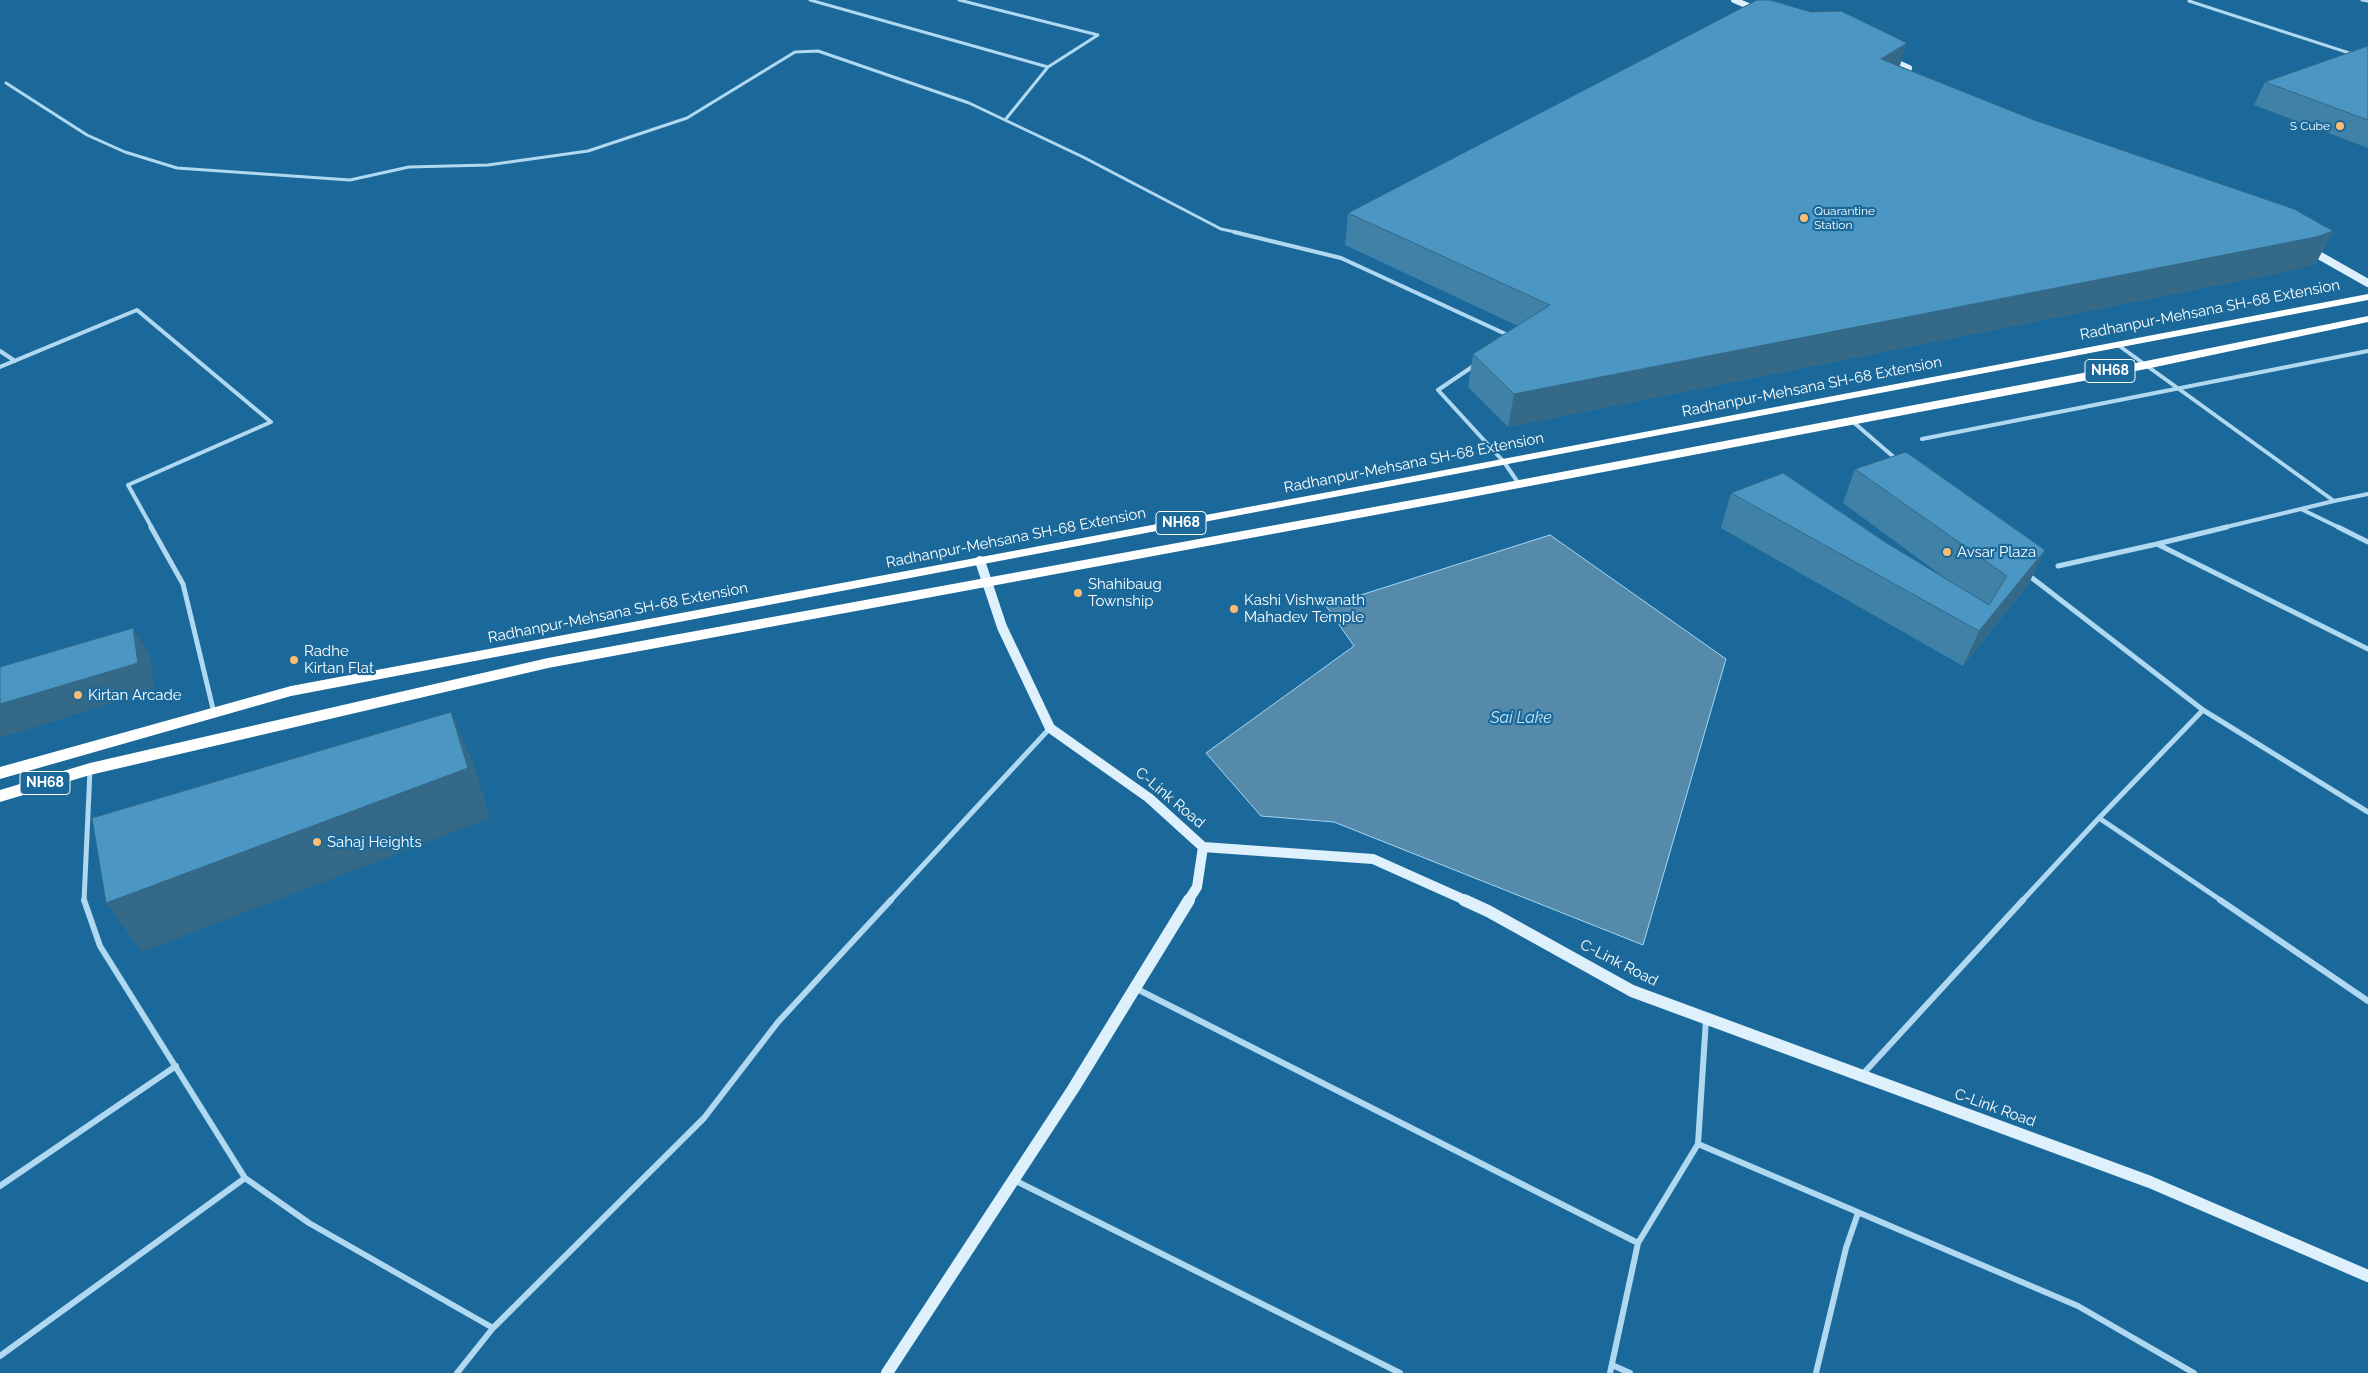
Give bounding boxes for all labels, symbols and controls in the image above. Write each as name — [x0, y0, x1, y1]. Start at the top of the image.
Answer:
place label: S Cube — [2290, 119, 2330, 133]
marker: S Cube — [2334, 120, 2346, 132]
place label: Quarantine Station — [1814, 204, 1875, 232]
marker: Quarantine Station — [1798, 212, 1810, 224]
street label: Radhanpur-Mehsana SH-68 Extension — [2079, 276, 2341, 344]
street label: Radhanpur-Mehsana SH-68 Extension — [1681, 353, 1943, 421]
road number: NH68 — [2085, 360, 2135, 382]
street label: Radhanpur-Mehsana SH-68 Extension — [1283, 429, 1545, 497]
street label: Radhanpur-Mehsana SH-68 Extension — [885, 504, 1147, 572]
road number: NH68 — [1156, 512, 1206, 534]
place label: Avsar Plaza — [1957, 543, 2036, 561]
marker: Avsar Plaza — [1941, 546, 1953, 558]
place label: Shahibaug Township — [1088, 575, 1162, 610]
street label: Radhanpur-Mehsana SH-68 Extension — [487, 579, 749, 647]
marker: Shahibaug Township — [1072, 587, 1084, 599]
place label: Kashi Vishwanath Mahadev Temple — [1244, 591, 1365, 626]
marker: Kashi Vishwanath Mahadev Temple — [1228, 603, 1240, 615]
place label: Radhe Kirtan Flat — [304, 642, 374, 677]
marker: Radhe Kirtan Flat — [288, 654, 300, 666]
place label: Kirtan Arcade — [88, 686, 182, 704]
marker: Kirtan Arcade — [72, 689, 84, 701]
water label: Sai Lake — [1490, 708, 1552, 728]
street label: C-Link Road — [1132, 764, 1208, 832]
road number: NH68 — [20, 771, 70, 794]
place label: Sahaj Heights — [327, 833, 422, 851]
marker: Sahaj Heights — [311, 836, 323, 848]
street label: C-Link Road — [1577, 936, 1661, 990]
street label: C-Link Road — [1952, 1085, 2038, 1131]

